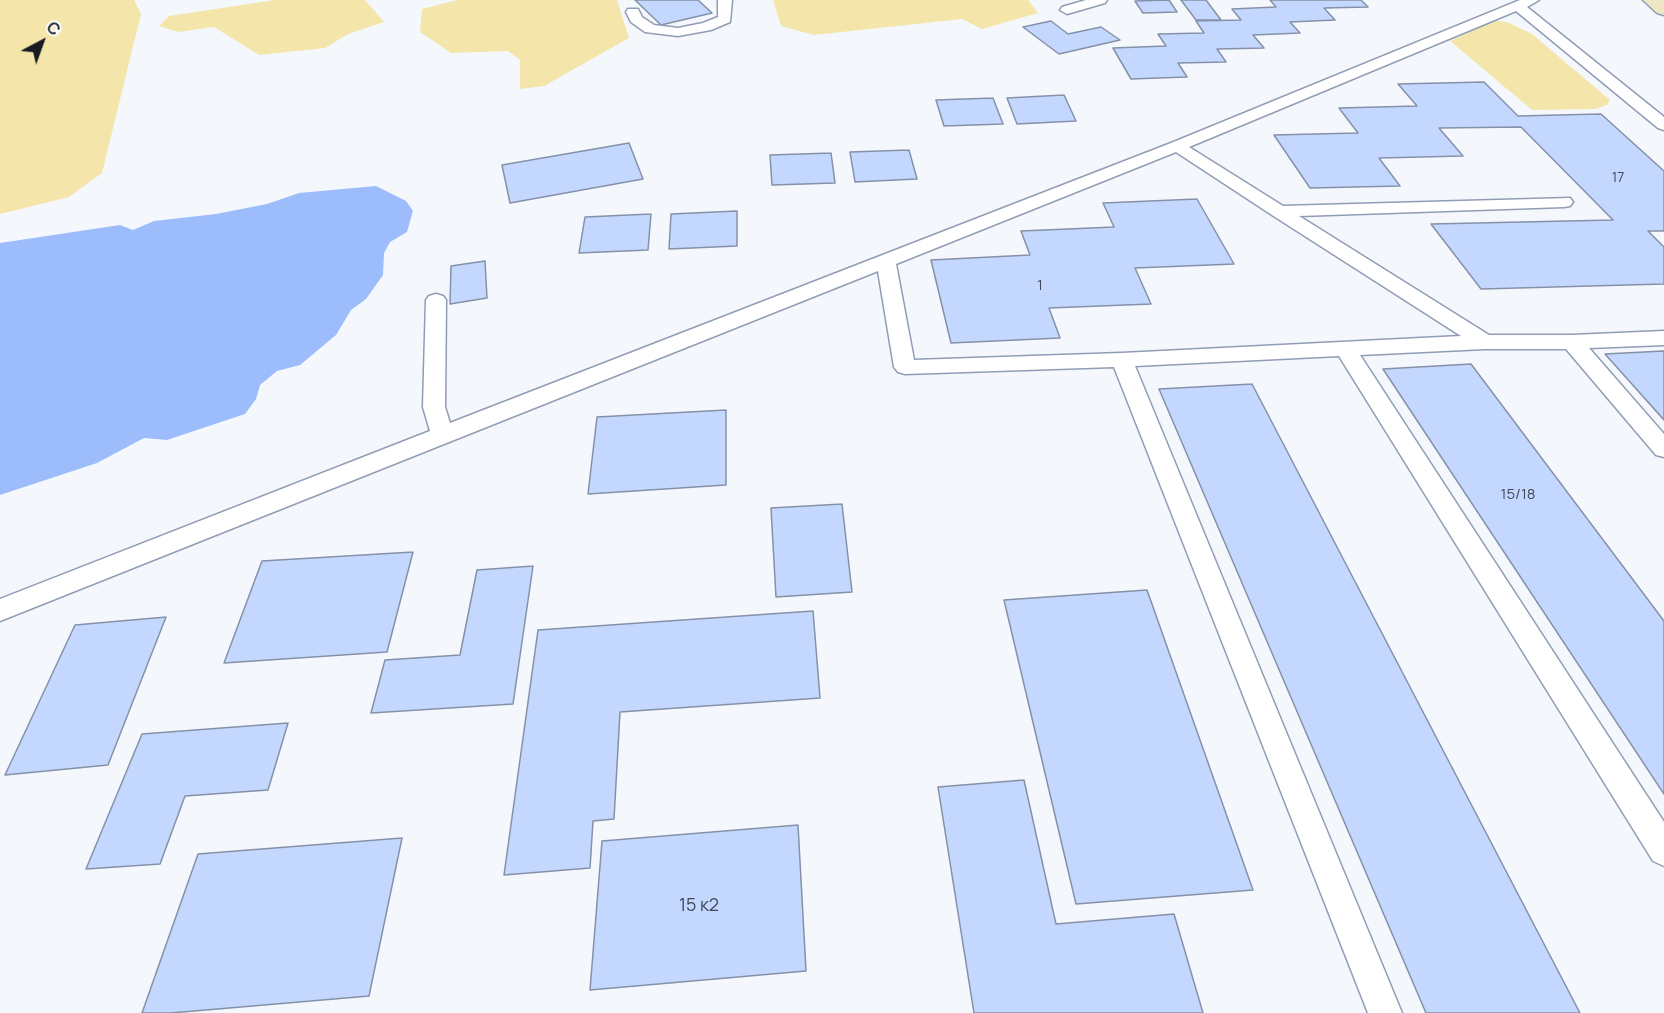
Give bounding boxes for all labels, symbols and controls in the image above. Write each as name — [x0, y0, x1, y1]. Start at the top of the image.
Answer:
north arrow — [12, 12, 72, 72]
text: С — [42, 16, 65, 41]
house number: 17 — [1612, 170, 1624, 186]
house number: 1 — [1037, 277, 1043, 295]
house number: 15/18 — [1501, 486, 1535, 504]
house number: 15 к2 — [679, 895, 719, 917]

